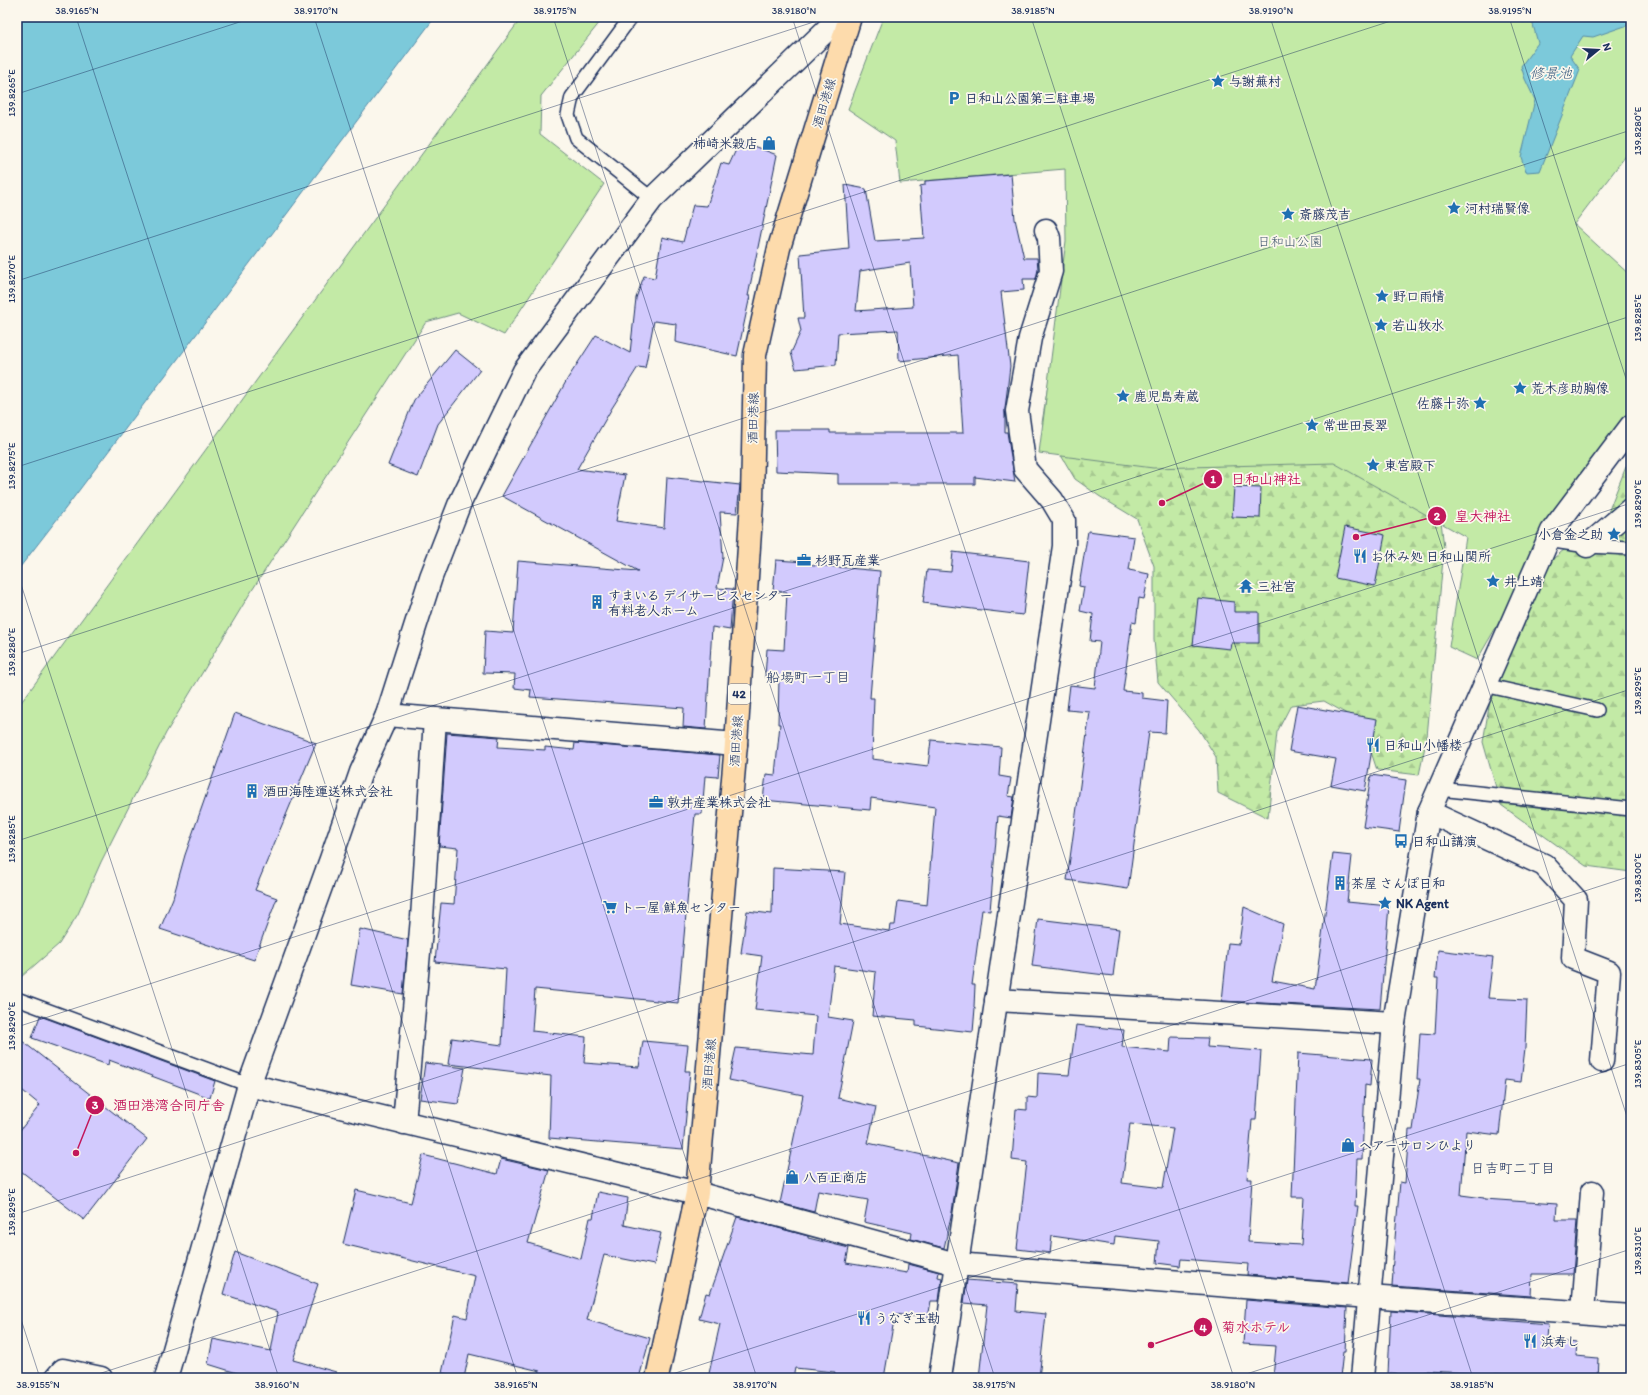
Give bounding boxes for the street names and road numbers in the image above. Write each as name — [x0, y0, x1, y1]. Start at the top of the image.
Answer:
street label: 酒田港線 — [809, 75, 839, 130]
street label: 酒田港線 — [745, 391, 761, 444]
road number: 42 — [728, 684, 750, 704]
street label: 酒田港線 — [727, 714, 745, 767]
street label: 酒田港線 — [699, 1036, 719, 1091]

